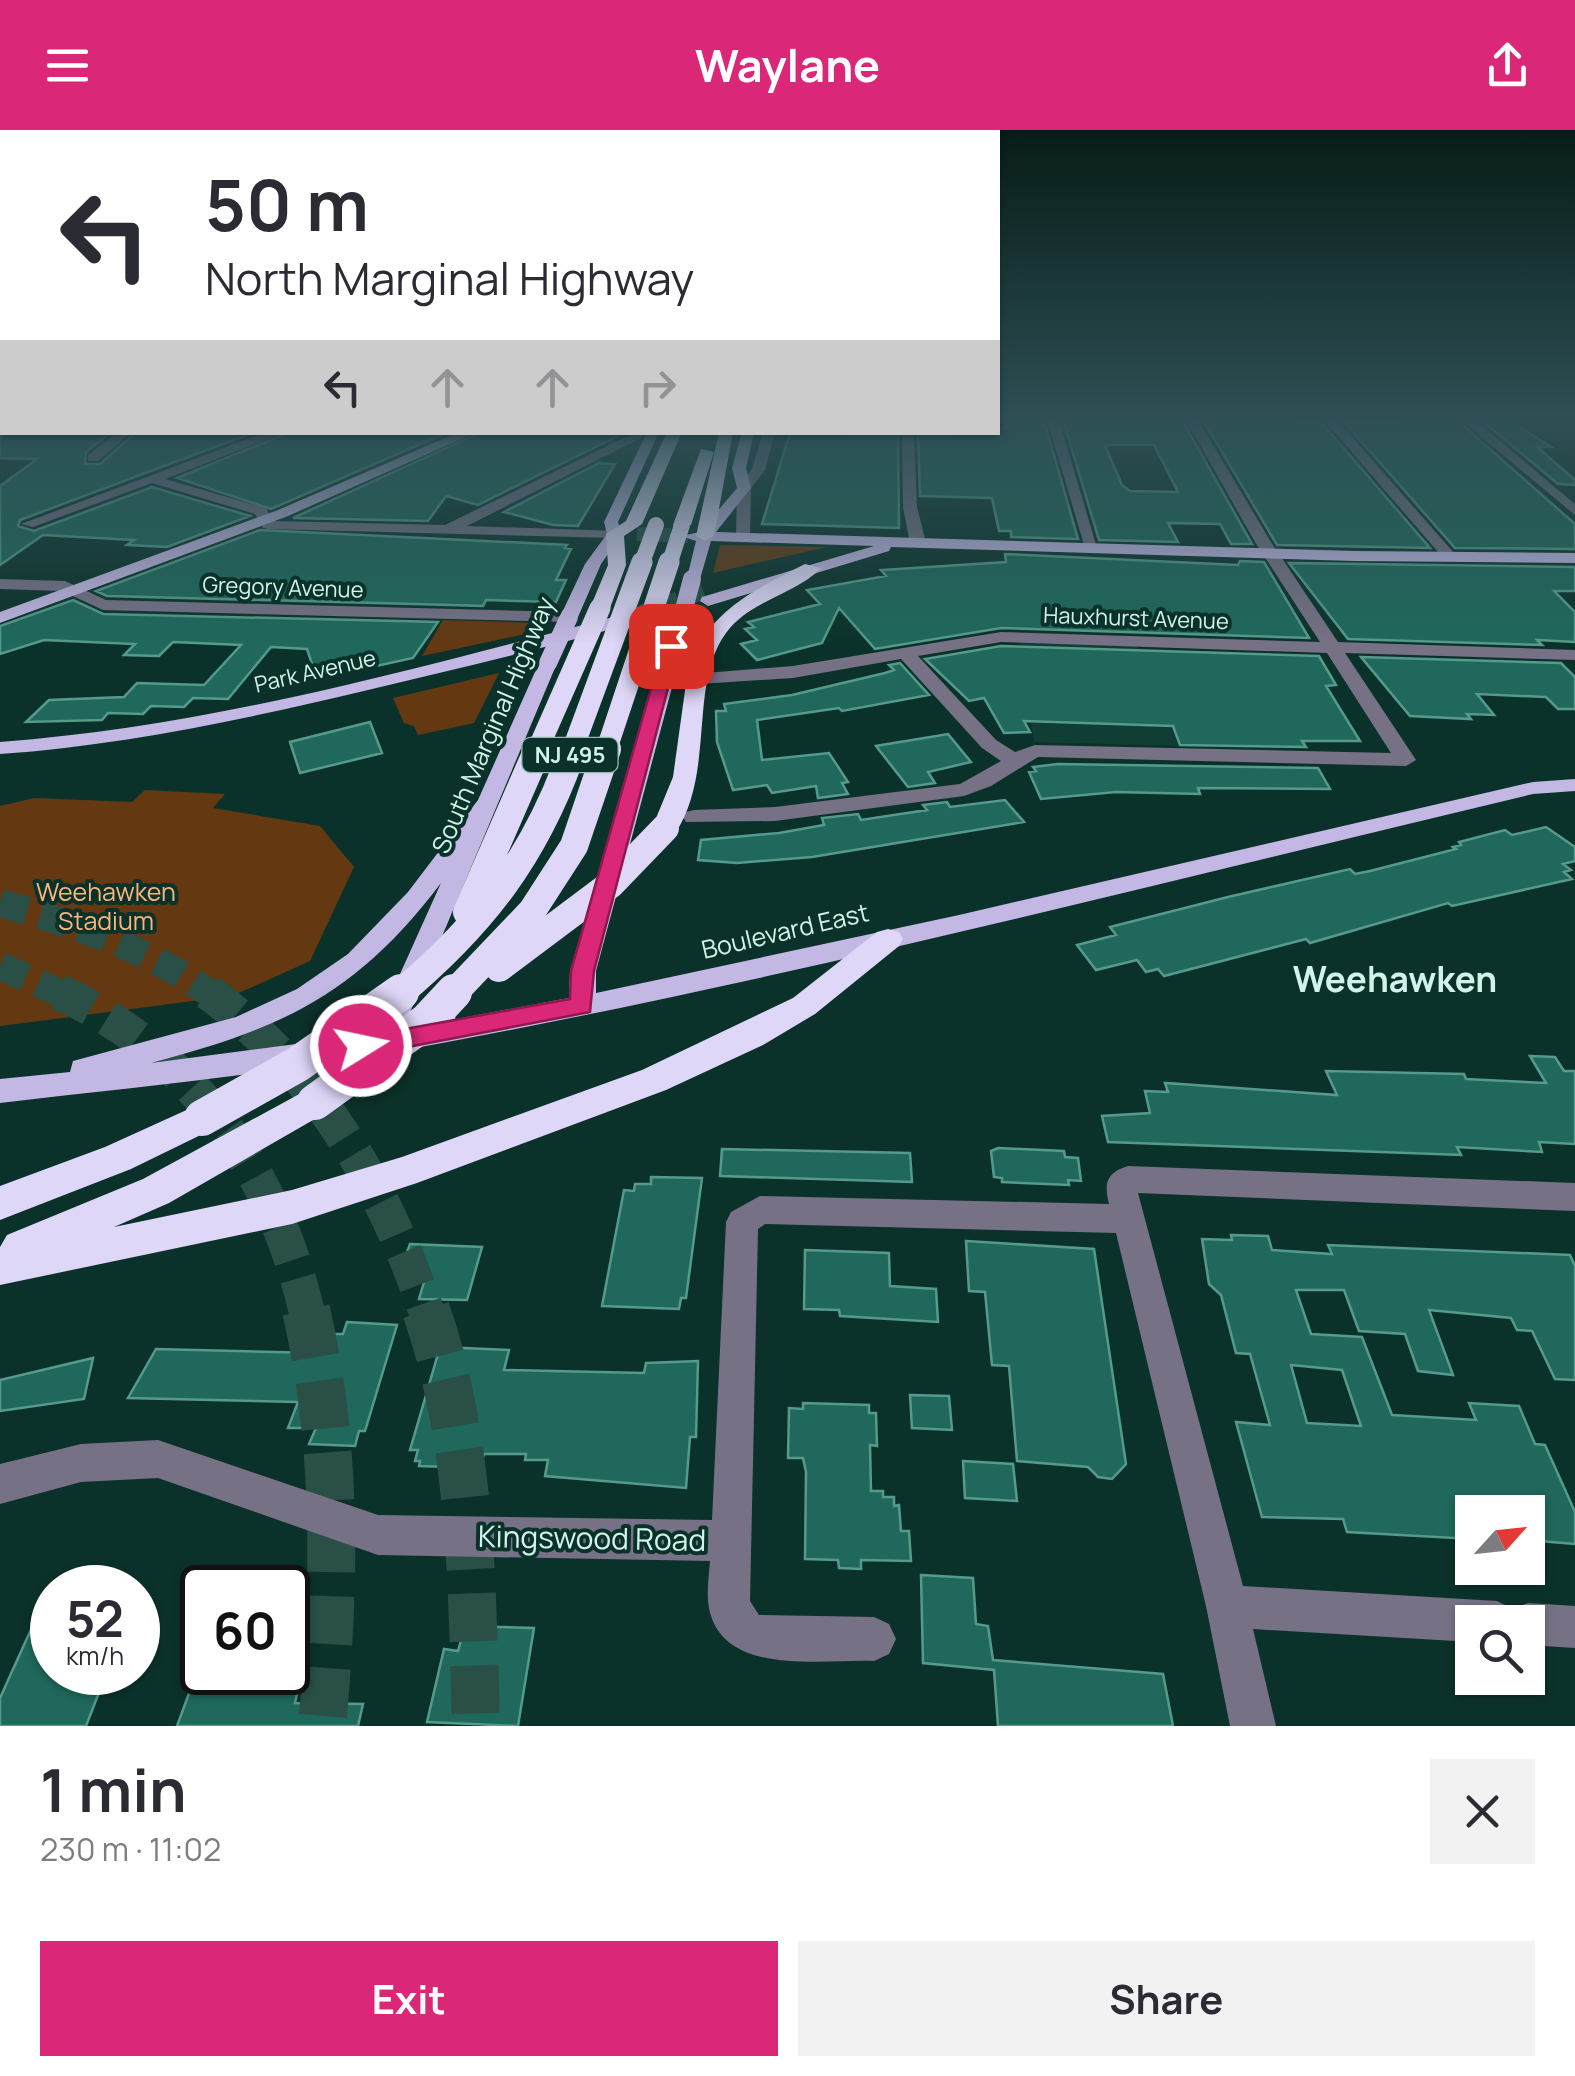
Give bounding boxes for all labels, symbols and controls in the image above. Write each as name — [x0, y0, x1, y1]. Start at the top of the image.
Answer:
text: Waylane — [695, 34, 880, 96]
icon: menu — [40, 38, 95, 93]
icon: share — [1480, 38, 1535, 93]
text: 50 m — [205, 156, 369, 252]
icon: left — [40, 170, 170, 300]
text: North Marginal Highway — [205, 247, 694, 309]
icon: left — [315, 360, 370, 415]
icon: ahead — [420, 360, 475, 415]
icon: ahead — [525, 360, 580, 415]
icon: right — [630, 360, 685, 415]
street label: Gregory Avenue — [202, 569, 364, 605]
street label: South Marginal Highway — [423, 591, 563, 859]
street label: Hauxhurst Avenue — [1043, 600, 1229, 636]
pin — [629, 604, 714, 689]
icon: arrive — [644, 619, 699, 674]
street label: Park Avenue — [251, 642, 379, 700]
road number: NJ 495 — [522, 738, 618, 772]
park label: Weehawken Stadium — [36, 874, 176, 938]
street label: Boulevard East — [698, 894, 872, 967]
district label: Weehawken — [1293, 955, 1497, 1003]
position arrow — [309, 994, 413, 1098]
north arrow — [1455, 1495, 1545, 1585]
map controls — [1455, 1495, 1545, 1695]
street label: Kingswood Road — [478, 1515, 707, 1560]
speed limit sign: 60 — [180, 1565, 310, 1695]
text: 52 — [66, 1584, 124, 1652]
button: search — [1455, 1605, 1545, 1695]
text: km/h — [66, 1638, 124, 1673]
text: 1 min — [40, 1748, 187, 1830]
button: close — [1430, 1759, 1535, 1864]
text: 230 m · 11:02 — [40, 1827, 221, 1871]
button: Exit — [40, 1941, 778, 2056]
button: Share — [798, 1941, 1535, 2056]

